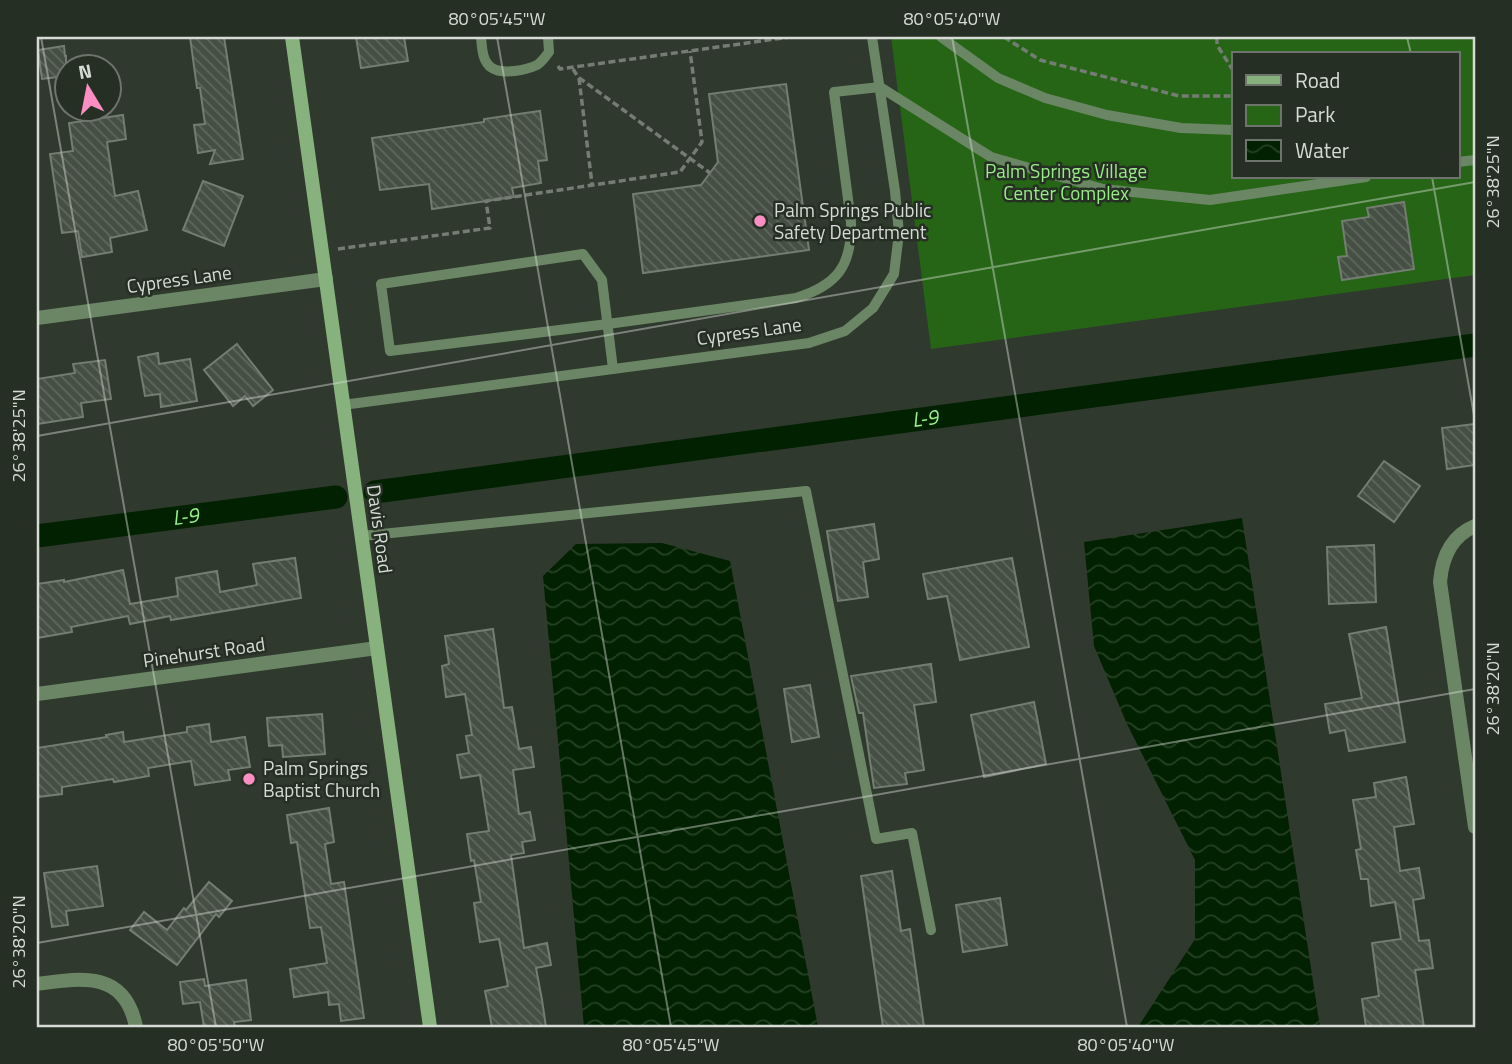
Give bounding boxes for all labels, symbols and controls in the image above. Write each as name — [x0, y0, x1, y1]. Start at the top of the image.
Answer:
text: 80°05'45"W — [449, 5, 546, 32]
text: 80°05'40"W — [904, 5, 1001, 32]
north arrow — [52, 52, 122, 122]
legend — [1232, 52, 1460, 178]
text: N — [76, 55, 94, 86]
text: Road — [1295, 64, 1340, 96]
text: Park — [1295, 98, 1335, 130]
text: Water — [1295, 134, 1349, 166]
text: 26°38'25"N — [1479, 135, 1506, 229]
park label: Palm Springs Village Center Complex — [985, 156, 1147, 207]
place label: Palm Springs Public Safety Department — [774, 195, 931, 246]
marker: Palm Springs Public Safety Department — [752, 213, 768, 229]
street label: Cypress Lane — [125, 257, 233, 300]
street label: Cypress Lane — [695, 309, 803, 352]
text: 26°38'25"N — [5, 389, 32, 483]
water label: L-9 — [910, 400, 941, 435]
street label: Davis Road — [360, 483, 401, 575]
water label: L-9 — [170, 498, 202, 533]
street label: Pinehurst Road — [141, 629, 267, 674]
text: 26°38'20"N — [1479, 642, 1506, 736]
place label: Palm Springs Baptist Church — [263, 753, 380, 804]
marker: Palm Springs Baptist Church — [241, 771, 257, 787]
text: 26°38'20"N — [5, 895, 32, 989]
text: 80°05'50"W — [168, 1031, 265, 1058]
text: 80°05'45"W — [623, 1031, 720, 1058]
text: 80°05'40"W — [1078, 1031, 1175, 1058]

